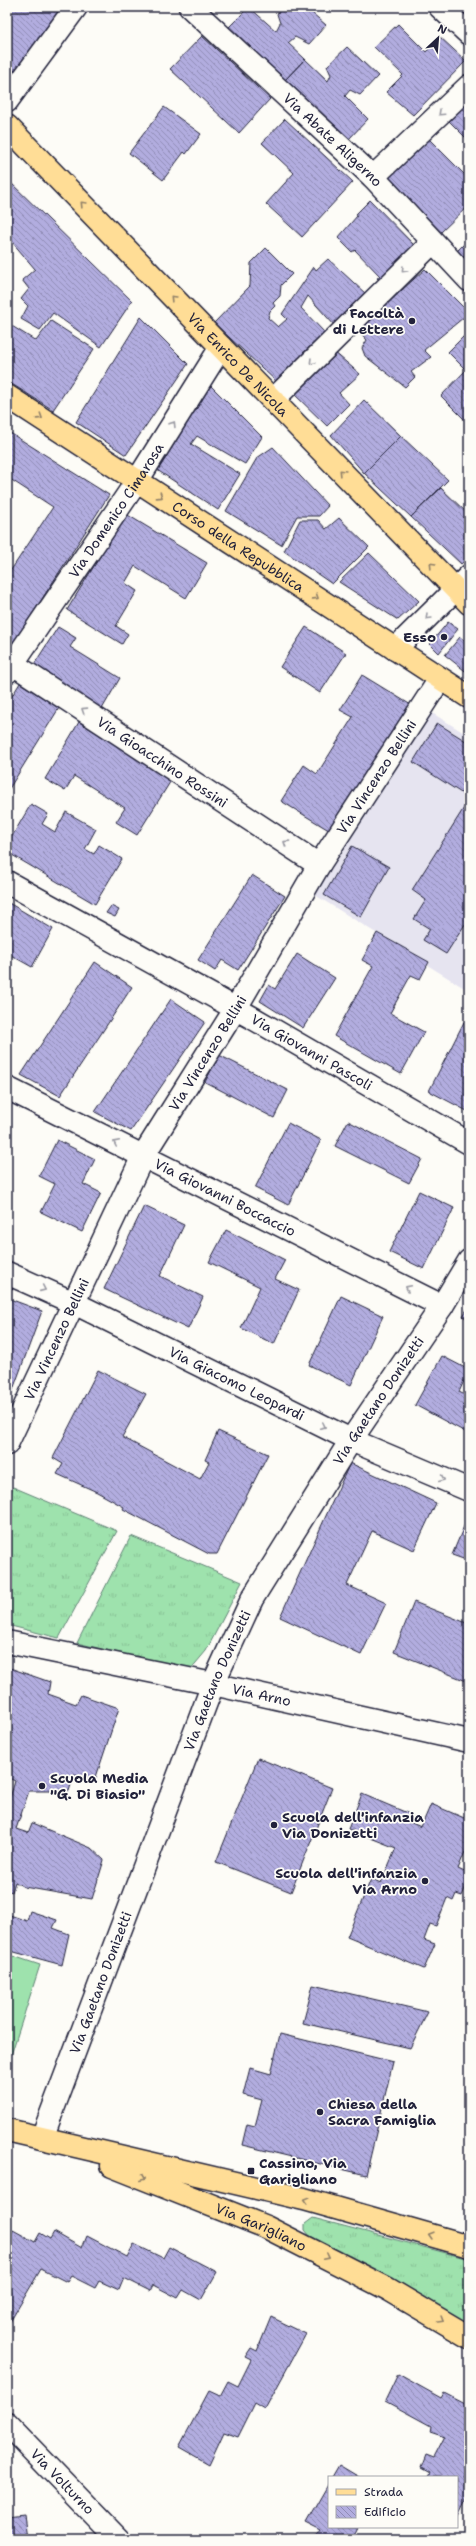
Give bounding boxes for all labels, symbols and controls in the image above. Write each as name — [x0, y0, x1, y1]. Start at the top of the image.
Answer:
north arrow — [418, 18, 458, 58]
text: N — [435, 21, 450, 38]
street label: Via Abate Aligerno — [279, 89, 386, 190]
one-way arrow — [438, 108, 446, 115]
one-way arrow — [80, 201, 88, 209]
one-way arrow — [401, 265, 409, 273]
one-way arrow — [171, 295, 178, 303]
place label: Facoltà di Lettere — [333, 304, 404, 338]
street label: Via Enrico De Nicola — [184, 309, 293, 420]
marker: Facoltà di Lettere — [407, 316, 417, 326]
one-way arrow — [309, 357, 317, 365]
one-way arrow — [36, 412, 43, 420]
one-way arrow — [168, 421, 176, 428]
street label: Via Domenico Cimarosa — [65, 439, 168, 582]
one-way arrow — [339, 469, 347, 477]
one-way arrow — [156, 491, 163, 499]
street label: Corso della Repubblica — [169, 497, 308, 596]
one-way arrow — [429, 562, 437, 570]
one-way arrow — [312, 593, 319, 600]
one-way arrow — [425, 612, 433, 620]
place label: Esso — [403, 628, 436, 646]
marker: Esso — [439, 632, 449, 642]
one-way arrow — [81, 708, 88, 715]
street label: Via Gioacchino Rossini — [94, 713, 231, 812]
street label: Via Vincenzo Bellini — [333, 716, 420, 837]
one-way arrow — [283, 840, 290, 848]
street label: Via Vincenzo Bellini — [165, 992, 250, 1114]
street label: Via Giovanni Pascoli — [248, 1010, 376, 1094]
one-way arrow — [113, 1140, 120, 1148]
street label: Via Giovanni Boccaccio — [152, 1154, 299, 1240]
street label: Via Vincenzo Bellini — [20, 1275, 93, 1403]
one-way arrow — [38, 1284, 46, 1292]
one-way arrow — [404, 1285, 412, 1293]
street label: Via Gaetano Donizetti — [329, 1333, 428, 1468]
street label: Via Giacomo Leopardi — [166, 1342, 308, 1425]
one-way arrow — [319, 1421, 326, 1429]
one-way arrow — [437, 1474, 445, 1482]
street label: Via Gaetano Donizetti — [180, 1607, 255, 1753]
street label: Via Arno — [230, 1680, 293, 1710]
place label: Scuola Media "G. Di Biasio" — [50, 1769, 149, 1803]
marker: Scuola Media "G. Di Biasio" — [37, 1781, 47, 1791]
place label: Scuola dell'infanzia Via Donizetti — [282, 1808, 424, 1842]
marker: Scuola dell'infanzia Via Donizetti — [269, 1820, 279, 1830]
place label: Scuola dell'infanzia Via Arno — [275, 1864, 417, 1898]
marker: Scuola dell'infanzia Via Arno — [420, 1876, 430, 1886]
street label: Via Gaetano Donizetti — [65, 1909, 136, 2057]
place label: Chiesa della Sacra Famiglia — [328, 2095, 436, 2129]
marker: Chiesa della Sacra Famiglia — [315, 2107, 325, 2117]
place label: Cassino, Via Garigliano — [259, 2154, 347, 2188]
marker: Cassino, Via Garigliano — [246, 2166, 256, 2176]
one-way arrow — [139, 2173, 147, 2181]
one-way arrow — [303, 2196, 310, 2204]
street label: Via Garigliano — [213, 2199, 310, 2255]
one-way arrow — [428, 2231, 435, 2240]
one-way arrow — [323, 2252, 330, 2260]
one-way arrow — [437, 2315, 444, 2323]
street label: Via Volturno — [27, 2445, 98, 2518]
legend — [328, 2476, 458, 2528]
text: Strada — [364, 2484, 404, 2500]
text: Edificio — [364, 2504, 406, 2520]

